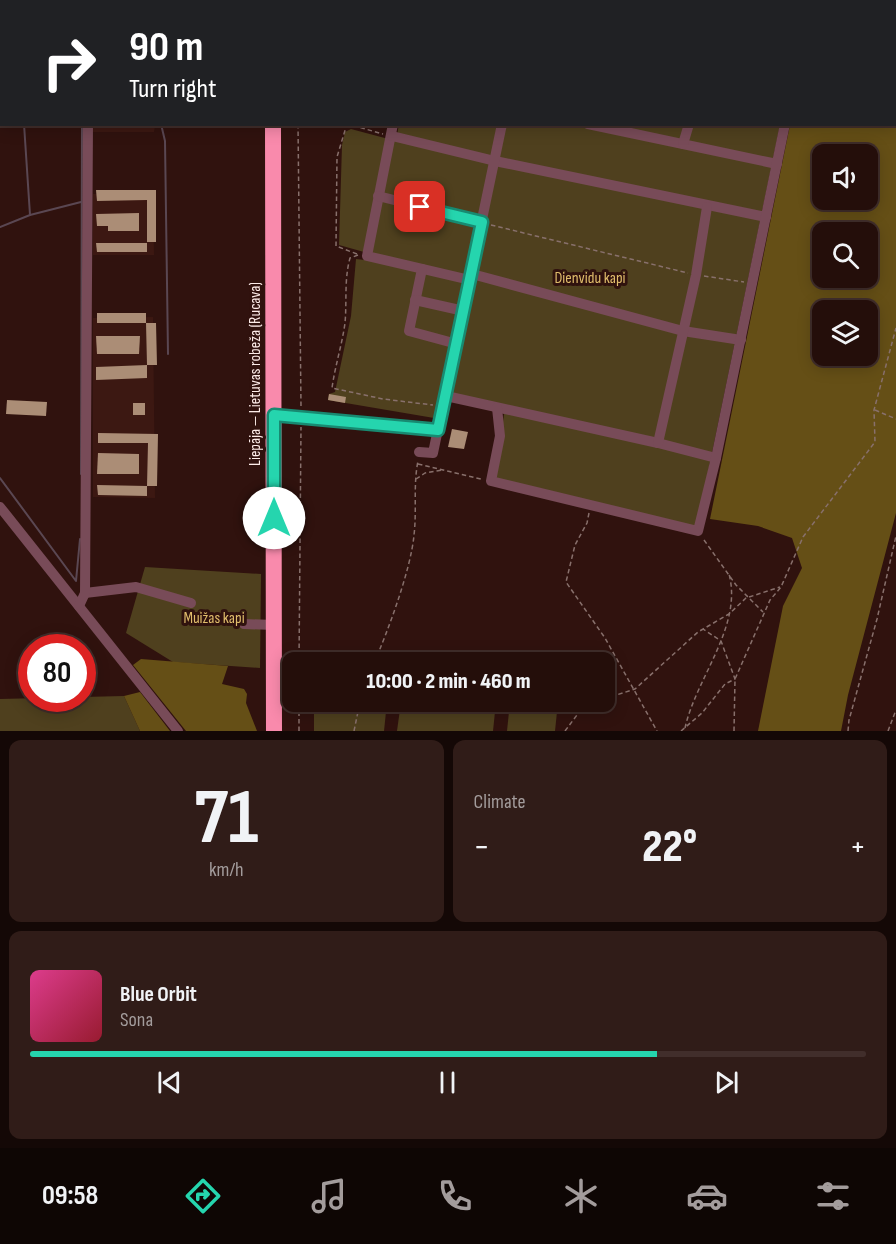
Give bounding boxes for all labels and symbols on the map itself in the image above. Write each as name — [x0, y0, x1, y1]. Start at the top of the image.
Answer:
pin — [394, 181, 445, 232]
park label: Dienvidu kapi — [554, 269, 626, 288]
street label: Liepāja — Lietuvas robeža (Rucava) — [246, 282, 265, 466]
position arrow — [242, 486, 306, 550]
park label: Muižas kapi — [183, 609, 245, 628]
speed limit sign: 80 — [18, 634, 96, 712]

